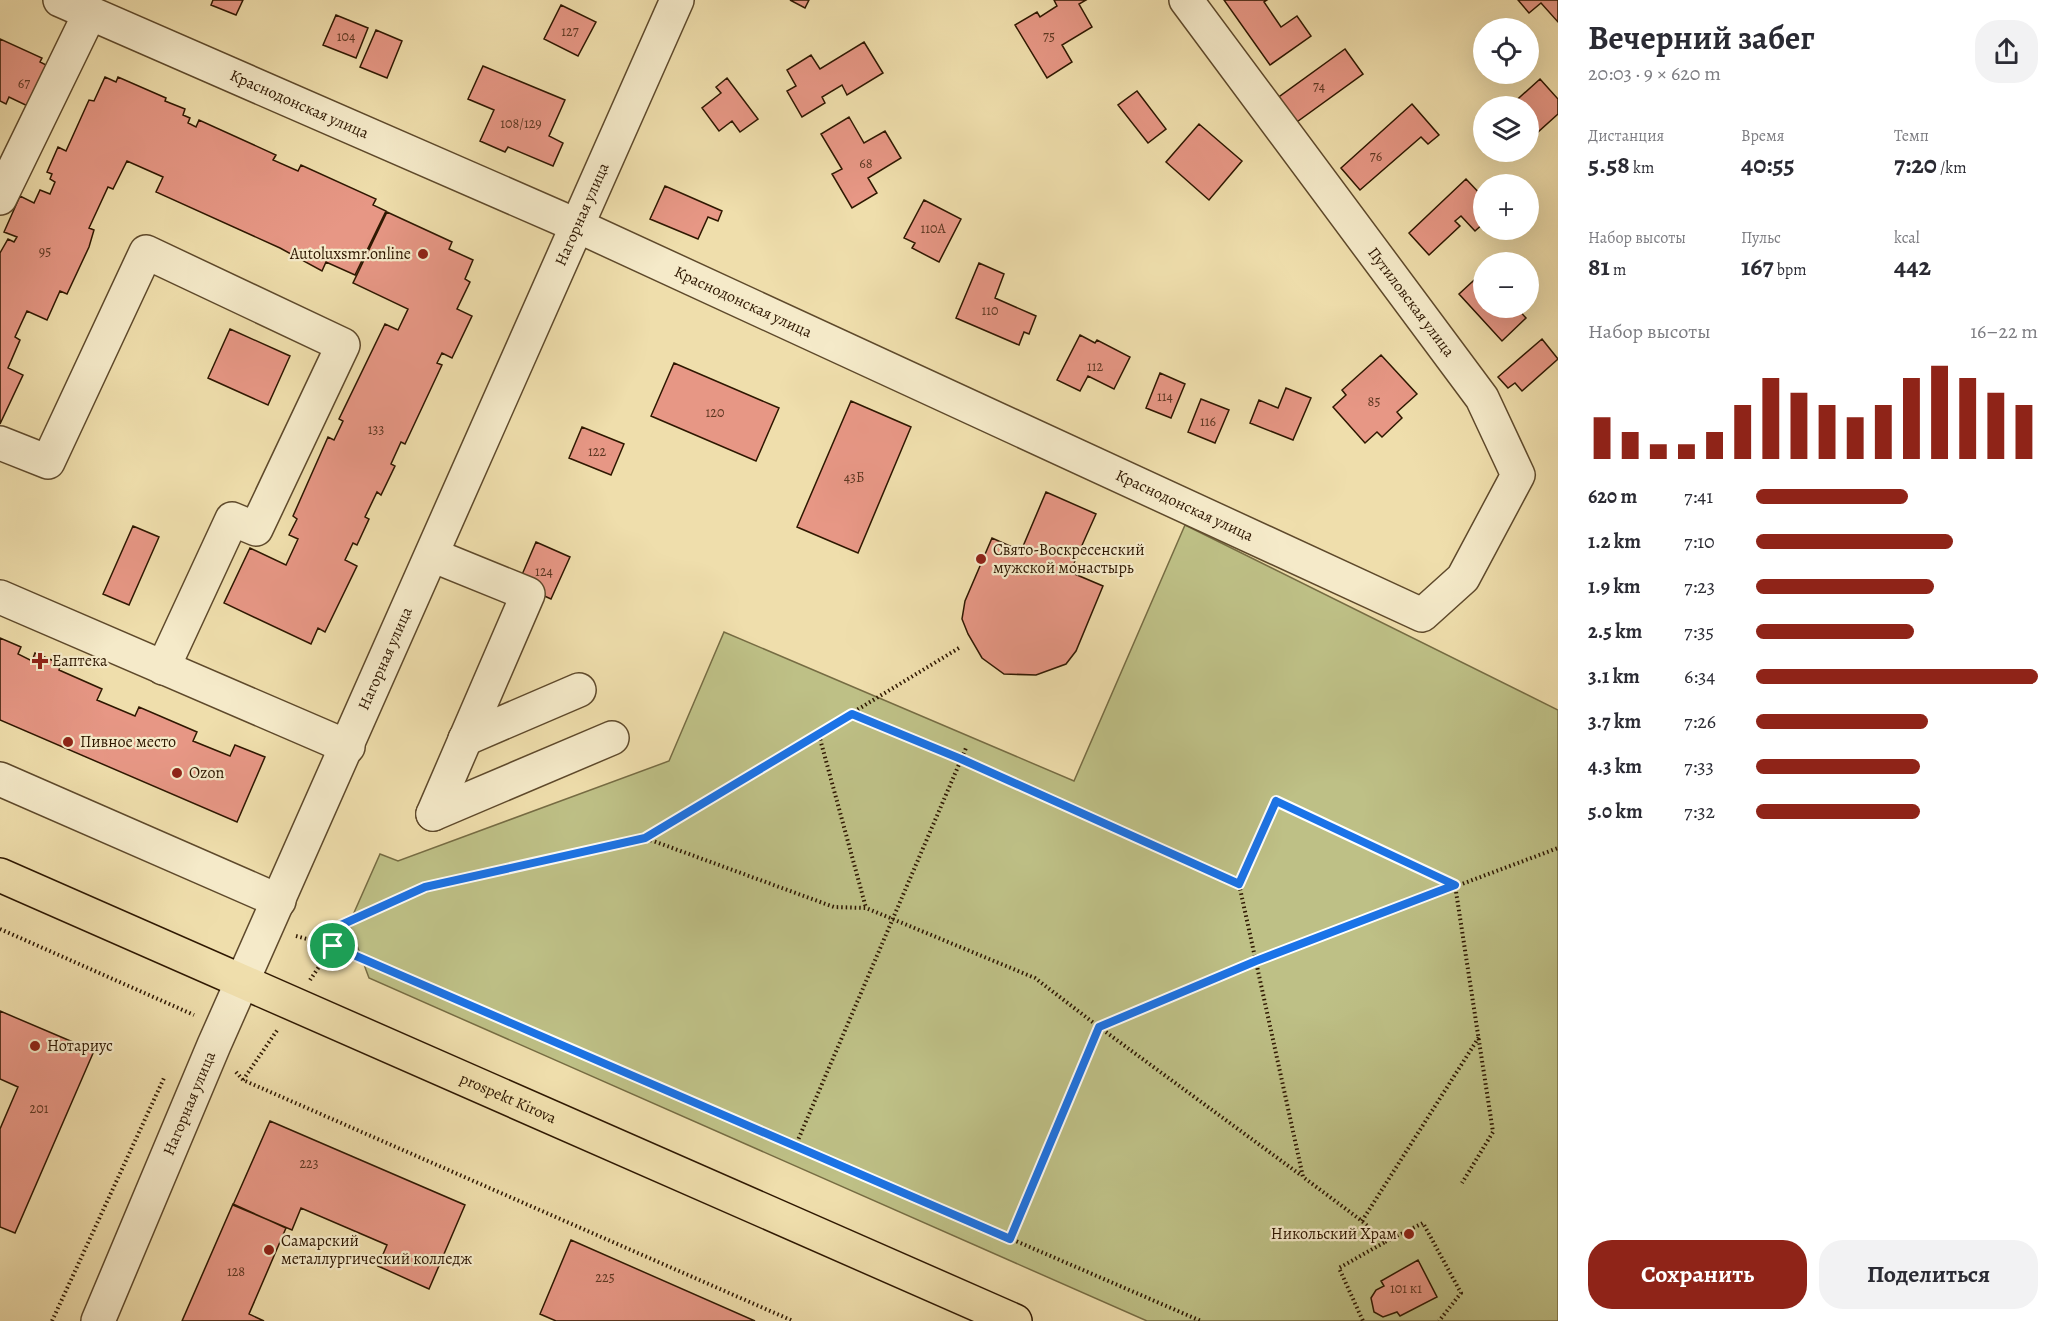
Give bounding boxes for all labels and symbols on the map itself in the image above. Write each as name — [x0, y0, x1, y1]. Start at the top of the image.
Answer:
house number: 127 — [561, 22, 579, 41]
house number: 104 — [337, 27, 355, 46]
house number: 75 — [1043, 27, 1055, 46]
street label: Краснодонская улица — [226, 64, 373, 145]
house number: 67 — [18, 74, 30, 93]
house number: 74 — [1313, 77, 1325, 96]
house number: 108/129 — [500, 114, 542, 133]
house number: 76 — [1370, 147, 1382, 166]
house number: 68 — [859, 154, 873, 173]
street label: Нагорная улица — [550, 159, 615, 269]
house number: 110А — [920, 219, 946, 238]
house number: 95 — [39, 242, 51, 261]
place label: Autoluxsmr.online — [289, 243, 411, 265]
street label: Путиловская улица — [1362, 243, 1460, 362]
marker: Autoluxsmr.online — [416, 247, 430, 261]
street label: Краснодонская улица — [671, 261, 816, 344]
house number: 110 — [981, 301, 999, 320]
house number: 112 — [1087, 357, 1103, 376]
house number: 114 — [1157, 387, 1173, 406]
house number: 85 — [1368, 392, 1380, 411]
house number: 120 — [706, 403, 724, 422]
house number: 116 — [1200, 412, 1216, 431]
house number: 133 — [368, 420, 384, 439]
house number: 122 — [588, 442, 606, 461]
street label: Краснодонская улица — [1112, 464, 1258, 547]
house number: 43Б — [844, 468, 864, 487]
place label: Свято-Воскресенский мужской монастырь — [993, 539, 1145, 579]
marker: Свято-Воскресенский мужской монастырь — [974, 552, 988, 566]
house number: 124 — [535, 562, 553, 581]
street label: Нагорная улица — [353, 603, 418, 714]
place label: Еаптека — [52, 650, 108, 672]
marker: Еаптека — [33, 654, 47, 668]
place label: Пивное место — [80, 731, 176, 753]
marker: Пивное место — [61, 735, 75, 749]
place label: Ozon — [189, 762, 224, 784]
marker: Ozon — [170, 766, 184, 780]
pin — [307, 920, 358, 971]
place label: Нотариус — [47, 1035, 113, 1057]
marker: Нотариус — [28, 1039, 42, 1053]
street label: Нагорная улица — [158, 1048, 221, 1159]
street label: prospekt Kirova — [456, 1067, 560, 1129]
house number: 201 — [30, 1099, 49, 1118]
house number: 223 — [299, 1154, 319, 1173]
place label: Никольский Храм — [1271, 1223, 1397, 1245]
marker: Никольский Храм — [1402, 1227, 1416, 1241]
place label: Самарский металлургический колледж — [281, 1230, 472, 1270]
marker: Самарский металлургический колледж — [262, 1243, 276, 1257]
house number: 128 — [227, 1262, 245, 1281]
house number: 225 — [595, 1268, 615, 1287]
house number: 101 к1 — [1390, 1279, 1422, 1298]

